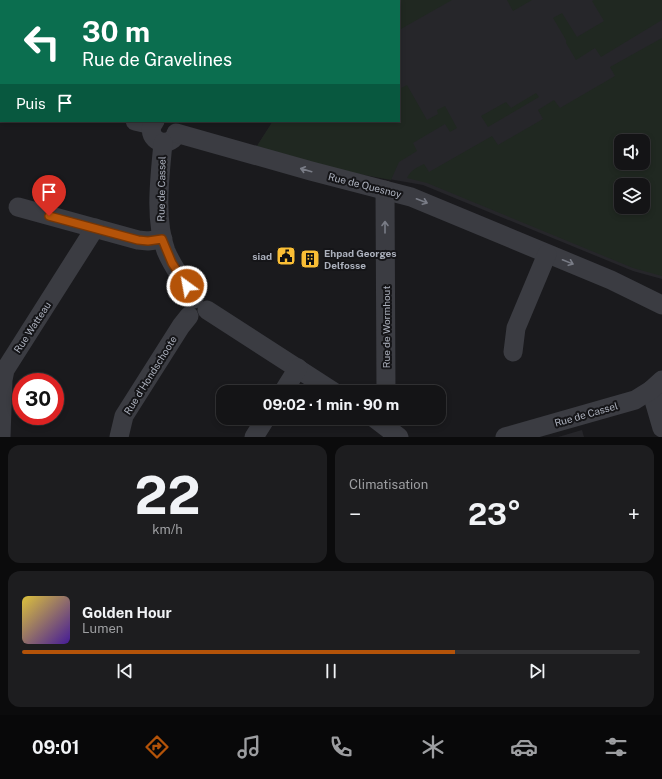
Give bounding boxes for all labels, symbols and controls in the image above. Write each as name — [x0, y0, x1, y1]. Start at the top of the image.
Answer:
text: 30 m — [82, 15, 150, 48]
icon: left — [16, 16, 68, 68]
text: Rue de Gravelines — [82, 49, 232, 70]
icon: arrive — [54, 92, 76, 114]
text: Puis — [16, 95, 46, 112]
map controls — [614, 134, 650, 214]
button: sound — [614, 134, 650, 170]
street label: Rue de Cassel — [154, 156, 168, 222]
one-way arrow — [300, 166, 313, 173]
street label: Rue de Quesnoy — [327, 170, 403, 200]
pin — [32, 175, 66, 216]
button: layers — [614, 178, 650, 214]
icon: arrive — [38, 181, 60, 203]
one-way arrow — [416, 198, 428, 206]
one-way arrow — [381, 221, 389, 234]
public building icon: siad — [275, 245, 297, 267]
place label: Ehpad Georges Delfosse — [324, 247, 397, 271]
building icon: Ehpad Georges Delfosse — [299, 248, 321, 270]
place label: siad — [252, 250, 272, 262]
one-way arrow — [561, 259, 573, 267]
position arrow — [166, 265, 208, 307]
street label: Rue de Wormhout — [380, 286, 392, 368]
street label: Rue Watteau — [11, 299, 53, 355]
street label: Rue d'Hondschoote — [121, 333, 179, 417]
speed limit sign: 30 — [12, 373, 64, 425]
text: 09:02 · 1 min · 90 m — [263, 396, 399, 413]
street label: Rue de Cassel — [553, 399, 619, 429]
text: 22 — [134, 465, 201, 526]
text: Climatisation — [349, 477, 428, 492]
text: 23° — [468, 496, 521, 532]
text: − — [349, 501, 361, 527]
text: + — [628, 501, 640, 527]
text: km/h — [152, 522, 183, 537]
text: Golden Hour — [82, 604, 172, 621]
text: Lumen — [82, 621, 123, 636]
icon: previous — [114, 660, 136, 682]
icon: pause — [320, 660, 342, 682]
icon: next — [526, 660, 548, 682]
icon: directions — [143, 733, 171, 761]
icon: music — [235, 733, 263, 761]
icon: phone — [327, 733, 355, 761]
icon: climate — [419, 733, 447, 761]
icon: car — [510, 733, 538, 761]
icon: filters — [602, 733, 630, 761]
text: 09:01 — [32, 737, 79, 758]

